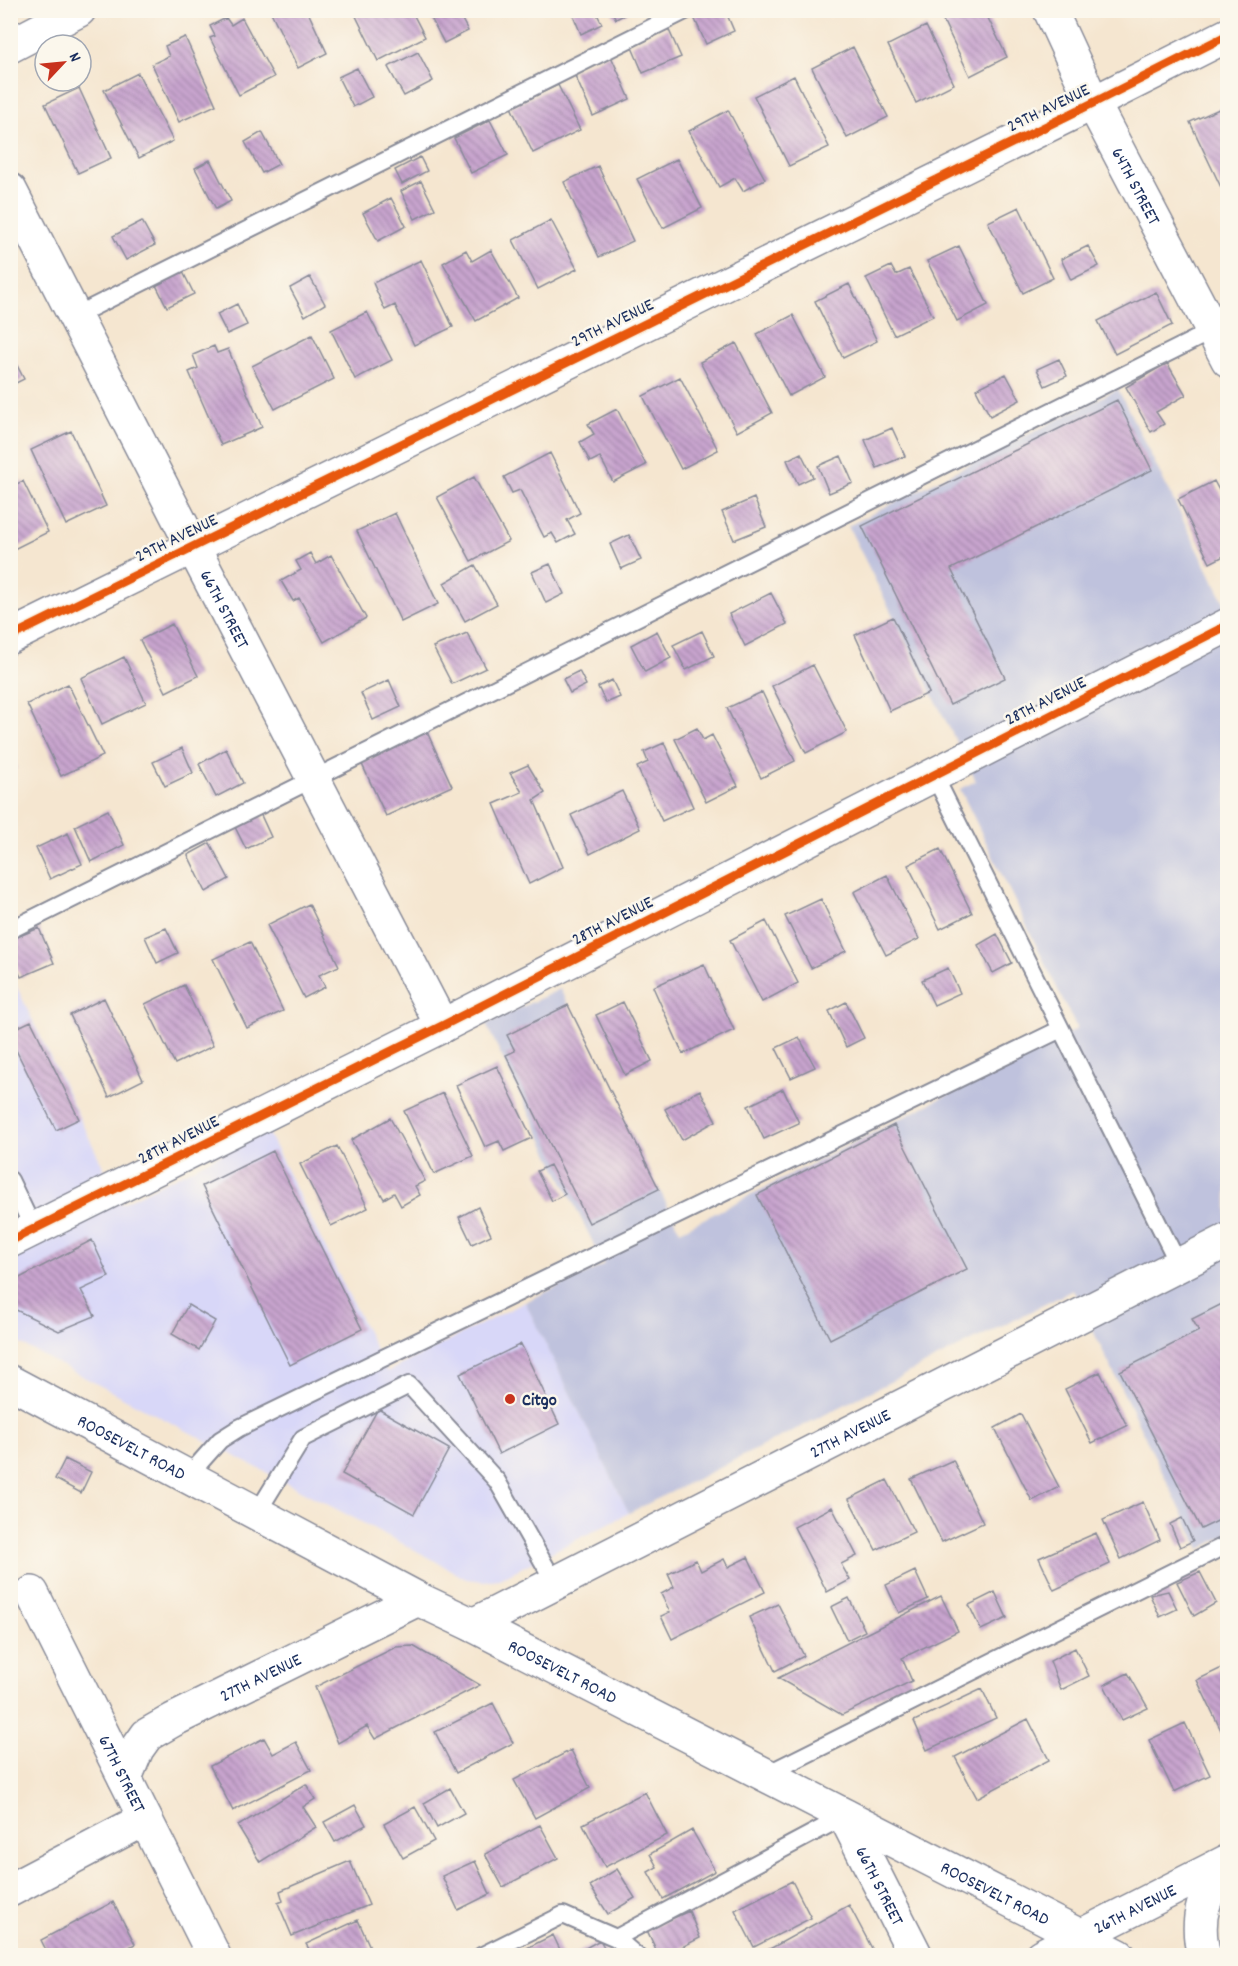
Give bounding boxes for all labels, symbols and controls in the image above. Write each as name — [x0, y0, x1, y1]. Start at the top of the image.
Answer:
north arrow — [33, 33, 93, 93]
text: N — [62, 49, 86, 66]
street label: 29TH AVENUE — [1004, 78, 1095, 140]
street label: 64TH STREET — [1104, 144, 1165, 230]
street label: 29TH AVENUE — [568, 293, 659, 355]
street label: 29TH AVENUE — [132, 508, 223, 570]
street label: 66TH STREET — [192, 566, 254, 654]
street label: 28TH AVENUE — [1001, 671, 1091, 733]
street label: 28TH AVENUE — [568, 891, 658, 953]
street label: 28TH AVENUE — [134, 1110, 224, 1172]
place label: Citgo — [522, 1389, 557, 1414]
marker: Citgo — [503, 1392, 517, 1406]
street label: 27TH AVENUE — [806, 1404, 896, 1466]
street label: ROOSEVELT ROAD — [72, 1410, 189, 1488]
street label: ROOSEVELT ROAD — [503, 1635, 621, 1712]
street label: 27TH AVENUE — [217, 1648, 306, 1710]
street label: 67TH STREET — [90, 1732, 150, 1818]
street label: 66TH STREET — [848, 1843, 909, 1931]
street label: ROOSEVELT ROAD — [935, 1857, 1053, 1933]
street label: 26TH AVENUE — [1090, 1879, 1181, 1942]

